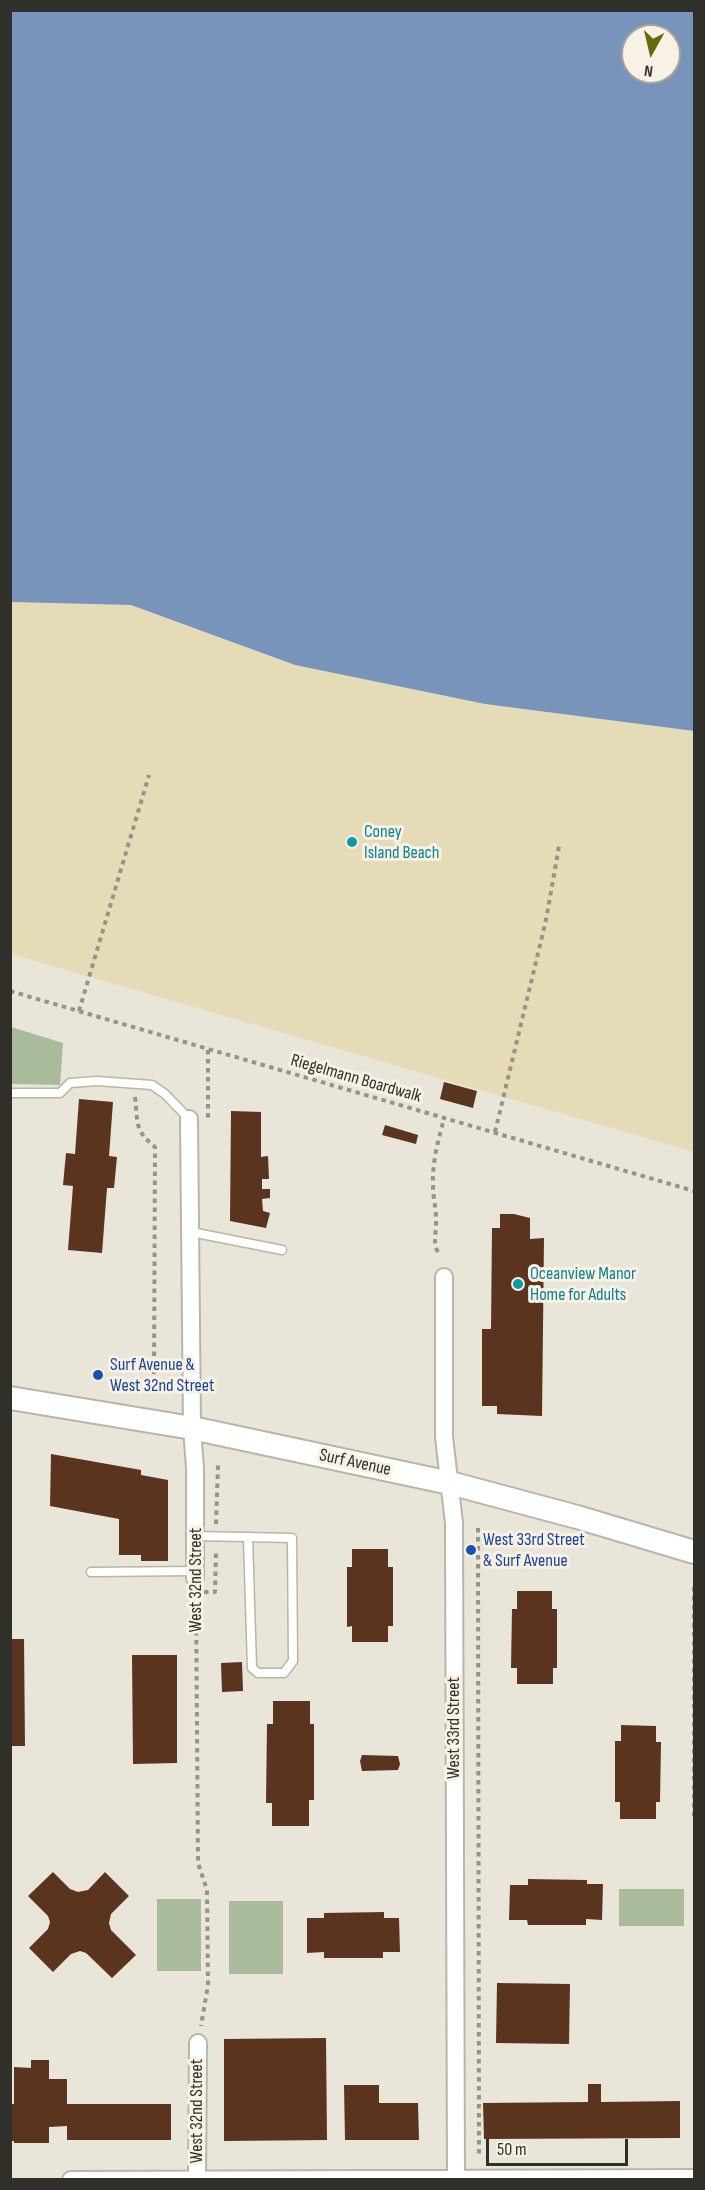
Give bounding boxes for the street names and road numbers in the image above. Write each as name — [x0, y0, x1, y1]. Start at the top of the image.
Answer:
street label: Riegelmann Boardwalk — [288, 1050, 424, 1108]
street label: Surf Avenue — [317, 1445, 393, 1481]
street label: West 32nd Street — [185, 1528, 207, 1632]
street label: West 33rd Street — [443, 1677, 465, 1779]
street label: West 32nd Street — [186, 2059, 208, 2163]

